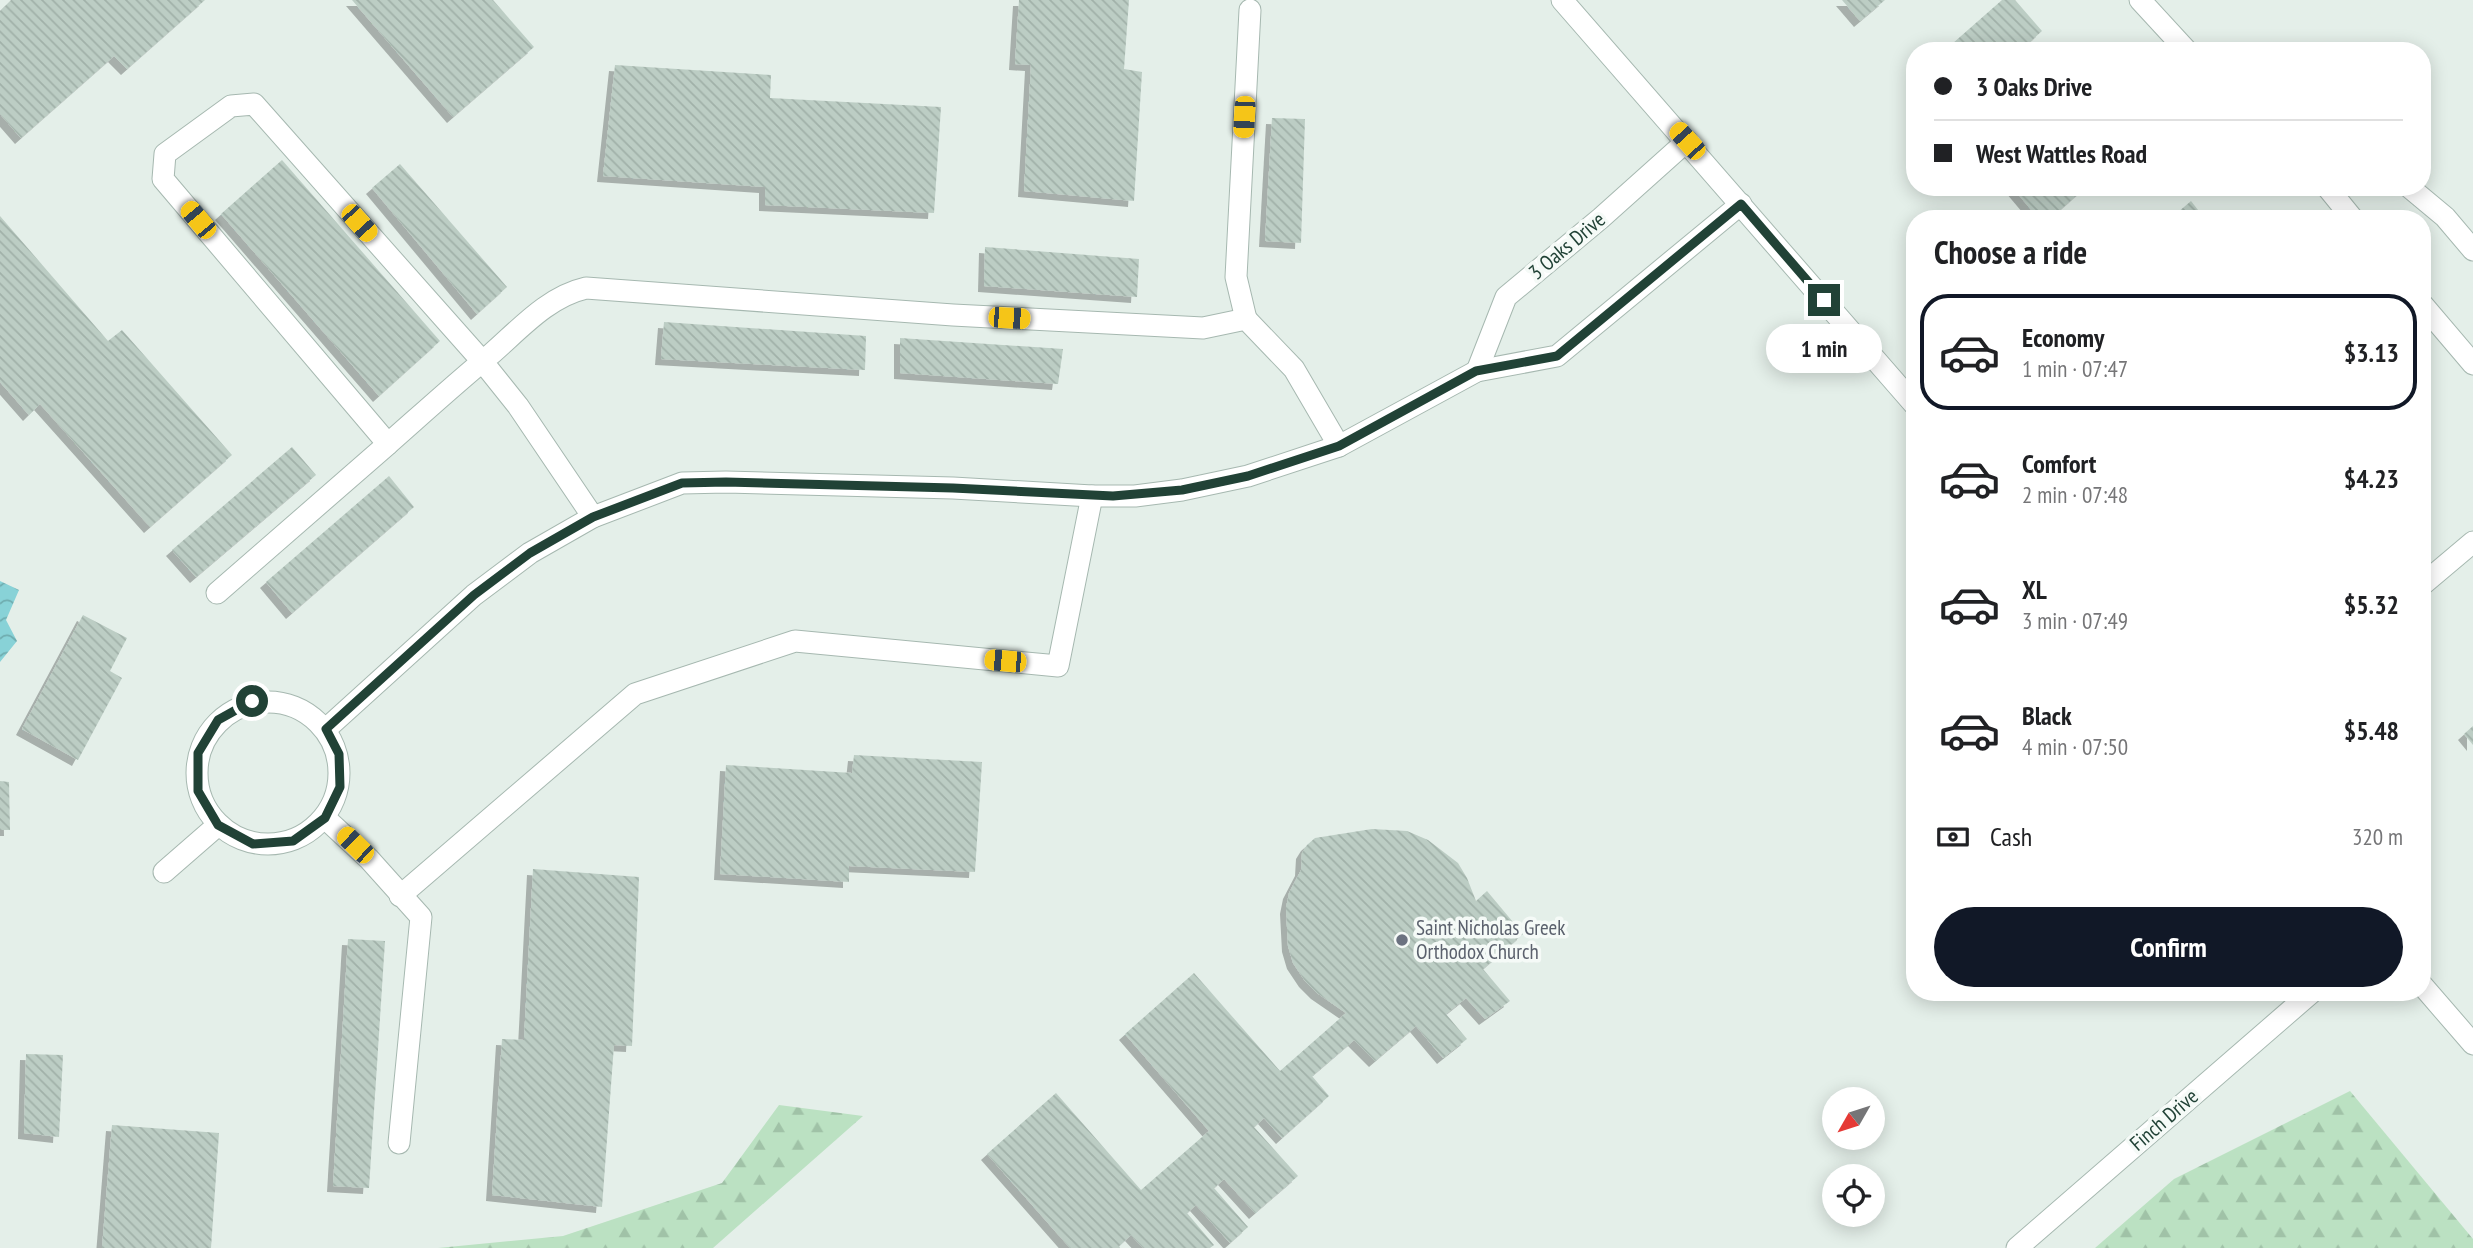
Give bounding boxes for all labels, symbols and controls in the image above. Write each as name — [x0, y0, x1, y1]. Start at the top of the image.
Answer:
text: 3 Oaks Drive — [1976, 70, 2092, 103]
car — [1233, 95, 1256, 139]
car — [1666, 118, 1709, 164]
text: West Wattles Road — [1976, 137, 2147, 170]
car — [177, 197, 220, 243]
car — [338, 200, 381, 246]
street label: 3 Oaks Drive — [1523, 206, 1610, 285]
text: Choose a ride — [1934, 231, 2087, 273]
route end — [1808, 284, 1840, 316]
car — [988, 306, 1031, 330]
icon: car — [1938, 321, 2001, 384]
text: Economy — [2022, 321, 2104, 354]
callout: 1 min — [1766, 324, 1882, 374]
text: 1 min — [1801, 334, 1847, 363]
text: $3.13 — [2344, 336, 2399, 369]
text: 1 min · 07:47 — [2022, 354, 2128, 383]
icon: car — [1938, 447, 2001, 510]
text: Comfort — [2022, 447, 2096, 480]
text: $4.23 — [2344, 462, 2399, 495]
text: 2 min · 07:48 — [2022, 480, 2128, 509]
icon: car — [1938, 573, 2001, 636]
text: XL — [2022, 573, 2047, 606]
text: $5.32 — [2344, 588, 2399, 621]
text: 3 min · 07:49 — [2022, 606, 2128, 635]
car — [984, 649, 1027, 673]
route start — [236, 685, 268, 717]
icon: car — [1938, 699, 2001, 762]
text: Black — [2022, 699, 2072, 732]
text: $5.48 — [2344, 714, 2399, 747]
text: 4 min · 07:50 — [2022, 732, 2128, 761]
icon: cash — [1934, 818, 1972, 856]
text: Cash — [1990, 820, 2032, 853]
text: 320 m — [2352, 822, 2403, 851]
car — [333, 823, 378, 867]
button: Confirm — [1934, 907, 2403, 987]
place label: Saint Nicholas Greek Orthodox Church — [1416, 914, 1565, 965]
marker: Saint Nicholas Greek Orthodox Church — [1394, 932, 1410, 948]
street label: Finch Drive — [2124, 1083, 2203, 1157]
north arrow — [1822, 1087, 1885, 1150]
map controls — [1822, 1087, 1885, 1227]
button: locate — [1822, 1164, 1885, 1227]

